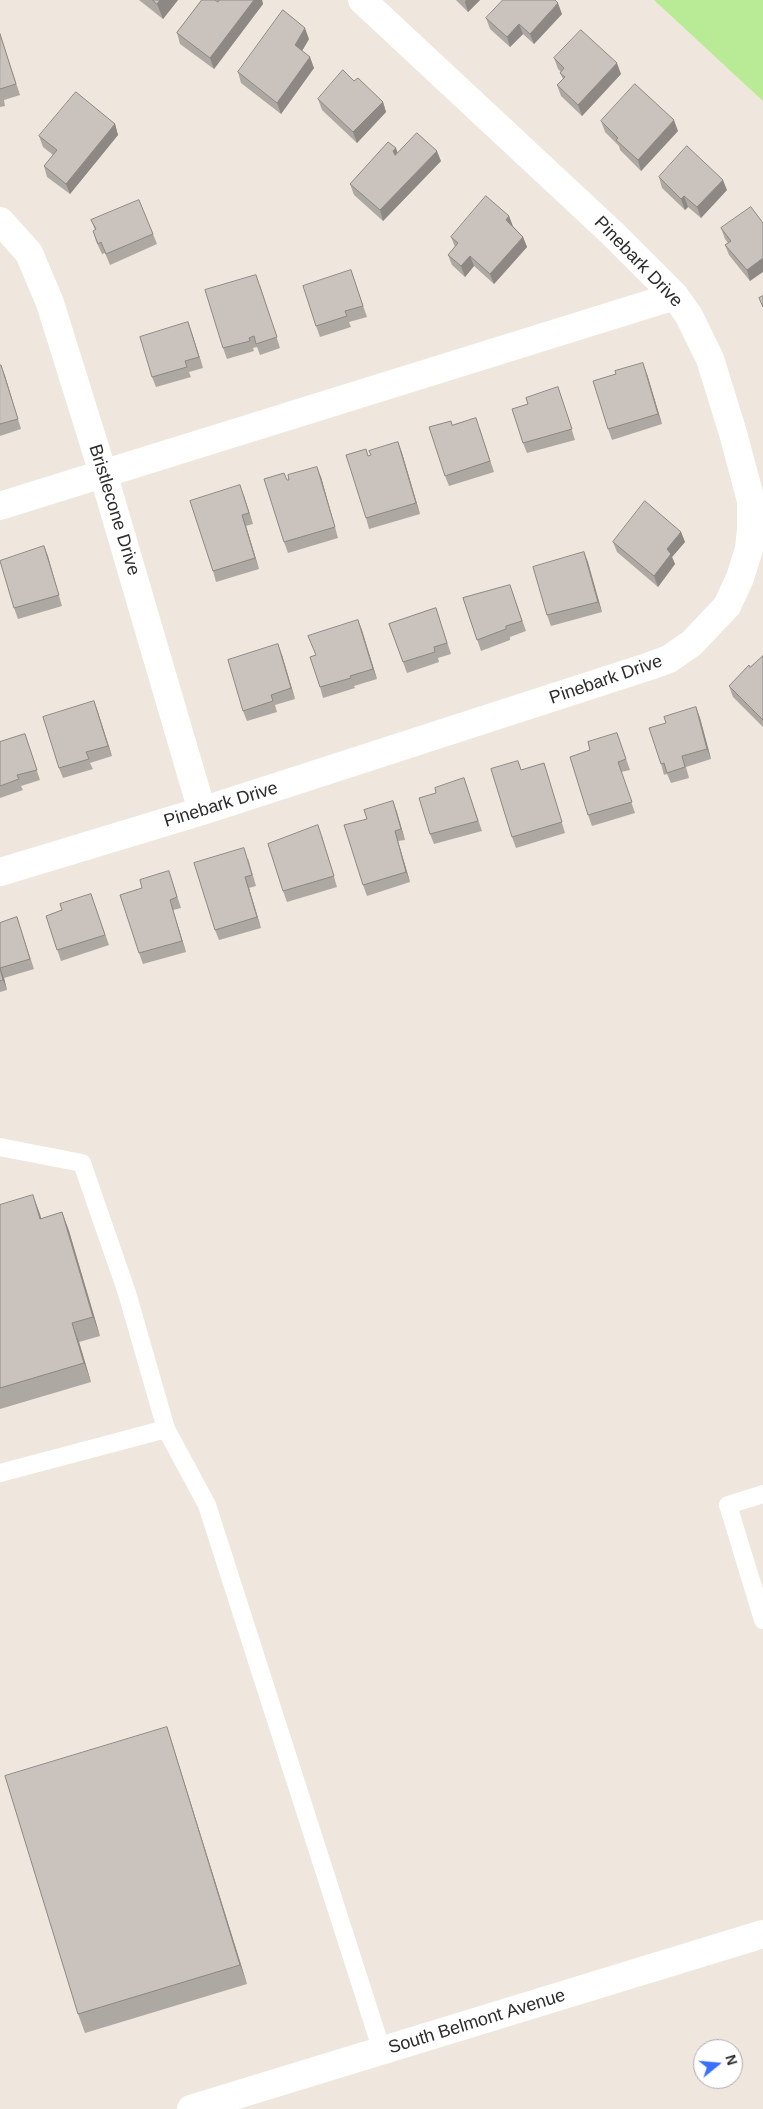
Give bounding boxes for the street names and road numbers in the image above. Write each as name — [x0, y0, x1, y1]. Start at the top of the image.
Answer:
street label: Pinebark Drive — [589, 212, 687, 312]
street label: Bristlecone Drive — [84, 442, 144, 578]
street label: Pinebark Drive — [547, 651, 665, 709]
street label: Pinebark Drive — [161, 777, 281, 833]
street label: South Belmont Avenue — [386, 1985, 568, 2059]

